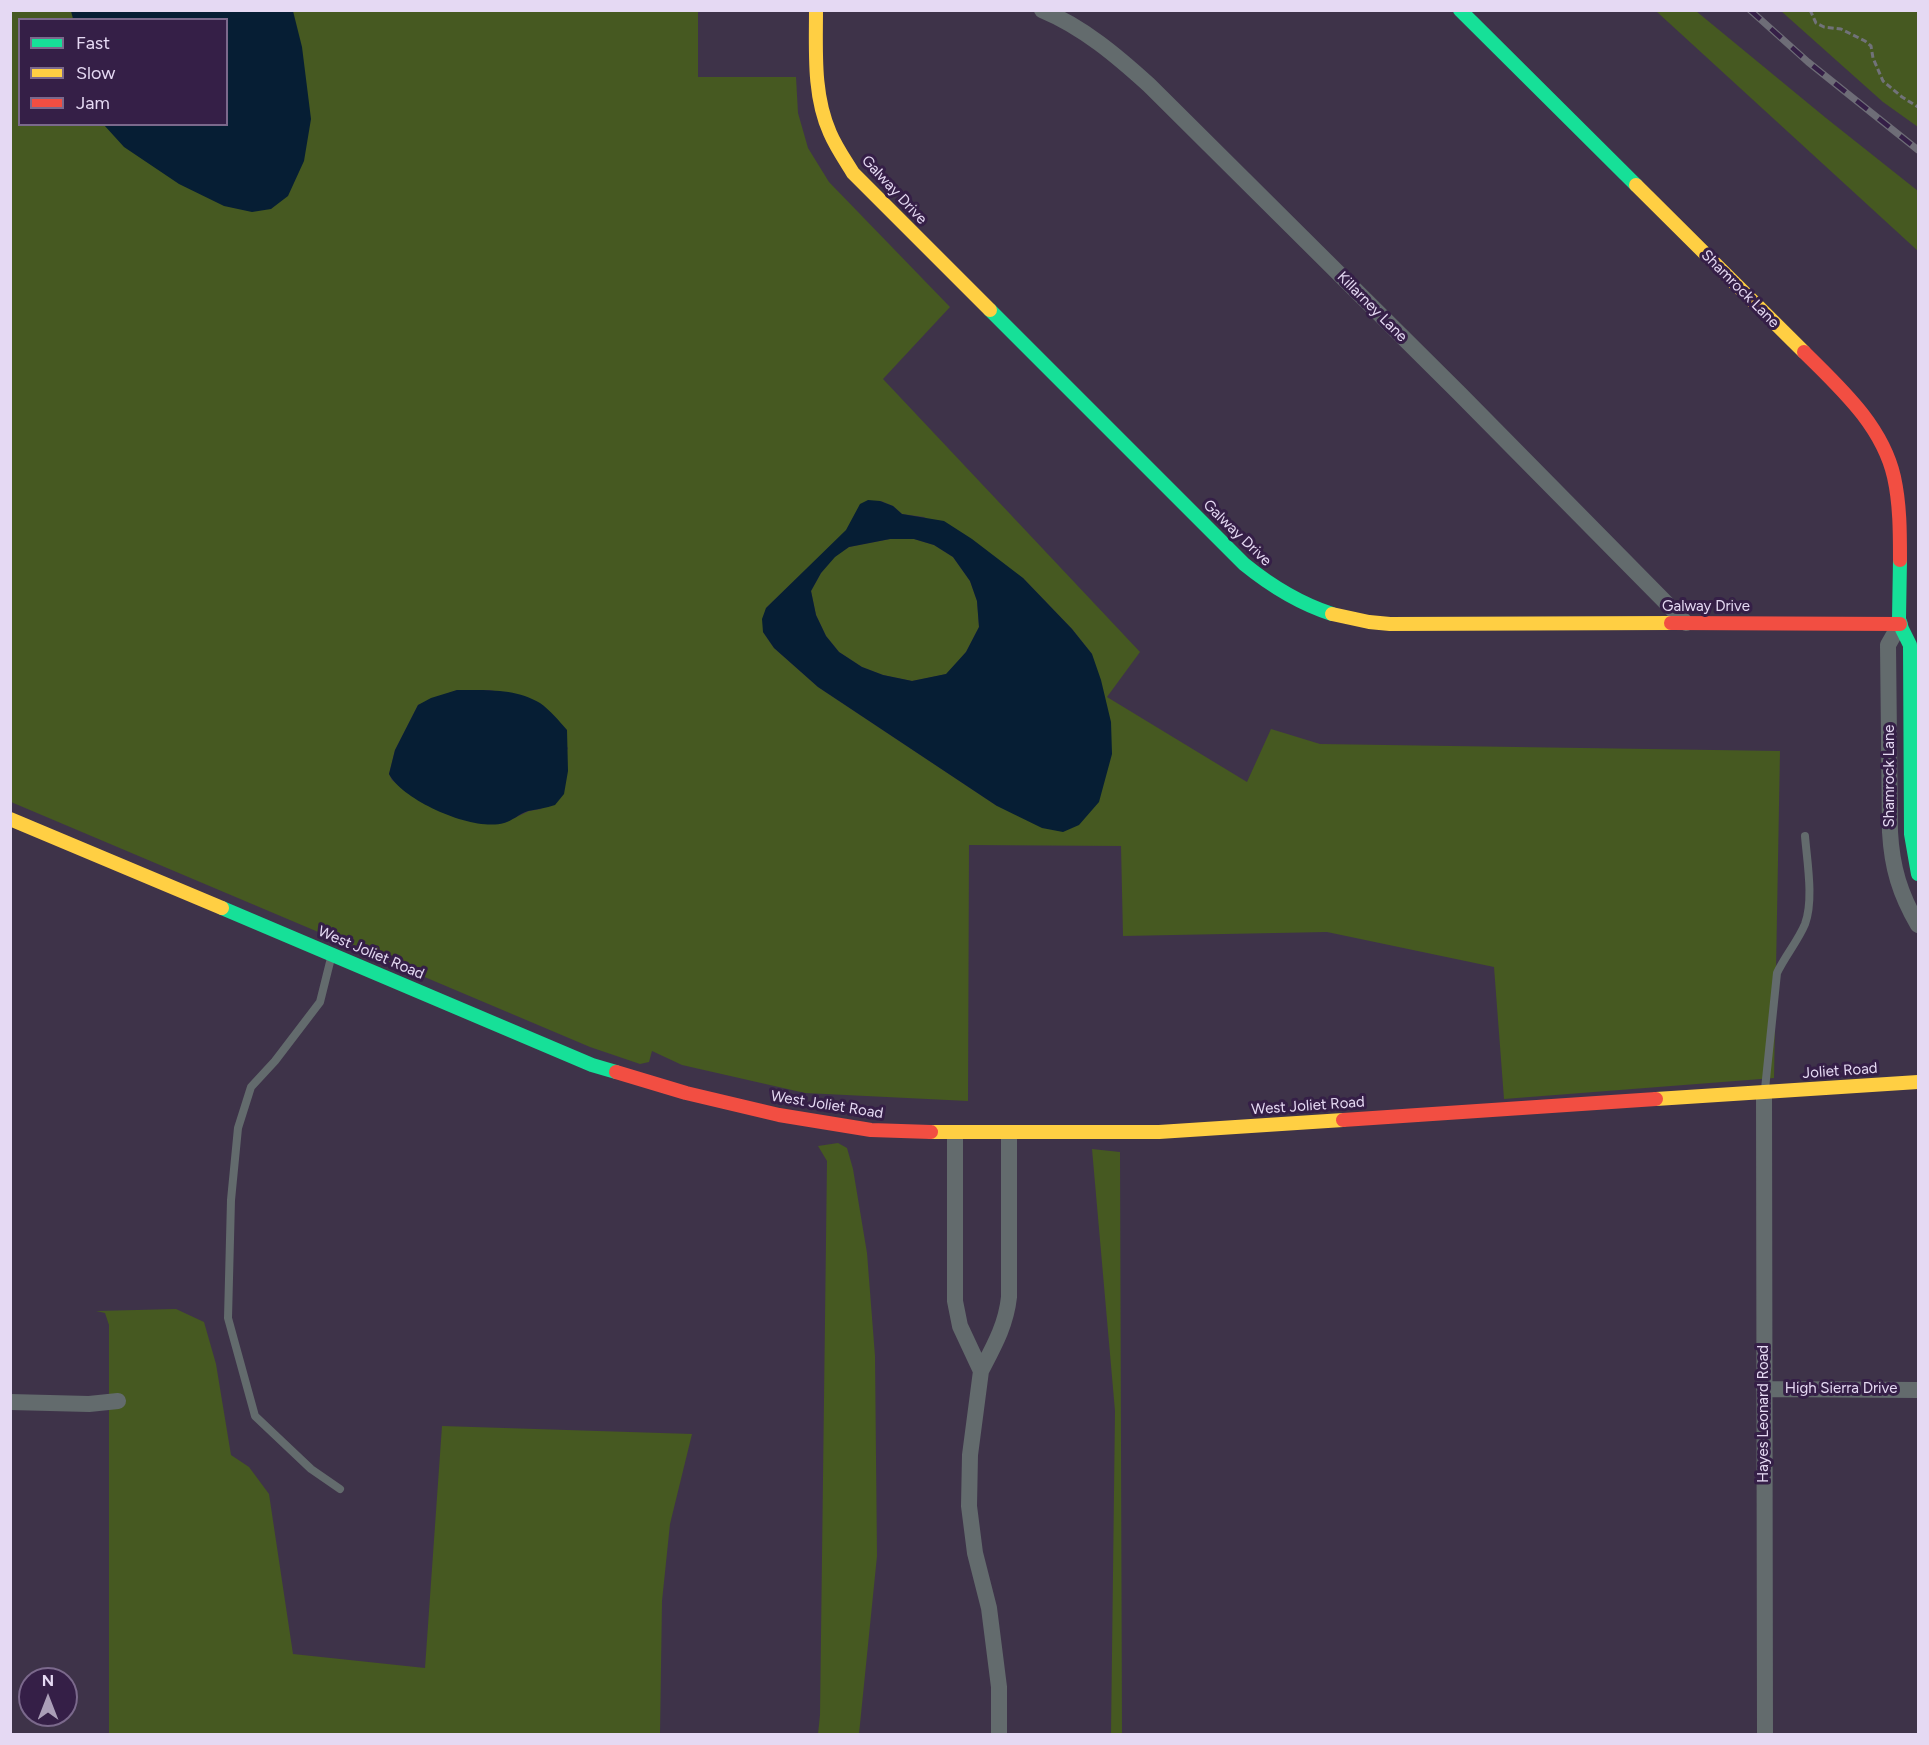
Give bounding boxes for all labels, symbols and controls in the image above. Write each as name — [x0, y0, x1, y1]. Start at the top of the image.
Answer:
legend — [18, 18, 228, 126]
text: Fast — [76, 32, 110, 54]
text: Slow — [76, 62, 115, 84]
text: Jam — [76, 92, 110, 114]
street label: Galway Drive — [857, 152, 931, 228]
street label: Shamrock Lane — [1697, 246, 1783, 332]
street label: Killarney Lane — [1333, 268, 1411, 346]
street label: Galway Drive — [1199, 496, 1275, 570]
street label: Galway Drive — [1662, 598, 1750, 616]
street label: Shamrock Lane — [1881, 725, 1899, 827]
street label: West Joliet Road — [315, 923, 427, 983]
street label: Joliet Road — [1802, 1059, 1878, 1083]
street label: West Joliet Road — [769, 1087, 885, 1123]
street label: West Joliet Road — [1251, 1093, 1365, 1119]
street label: Hayes Leonard Road — [1755, 1345, 1773, 1483]
street label: High Sierra Drive — [1785, 1380, 1897, 1398]
north arrow — [18, 1667, 78, 1727]
text: N — [42, 1671, 54, 1690]

